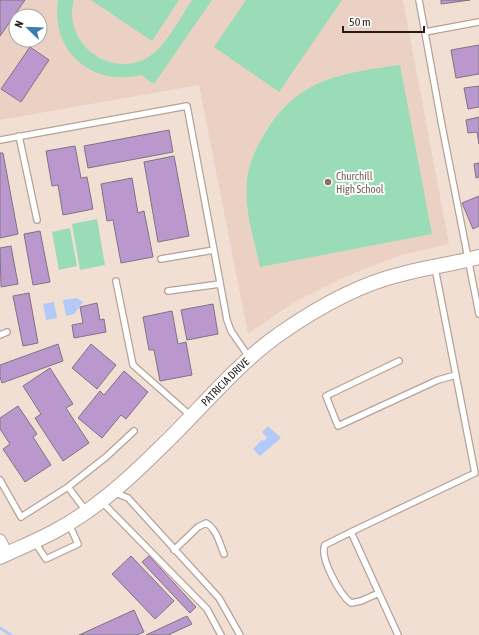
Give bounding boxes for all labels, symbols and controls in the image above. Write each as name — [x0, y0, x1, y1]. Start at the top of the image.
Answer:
north arrow — [8, 8, 48, 48]
scale bar — [343, 8, 424, 34]
text: 50 m — [349, 15, 371, 29]
text: N — [12, 19, 26, 29]
place label: Churchill High School — [336, 170, 384, 195]
marker: Churchill High School — [323, 177, 333, 187]
street label: PATRICIA DRIVE — [199, 355, 252, 408]

